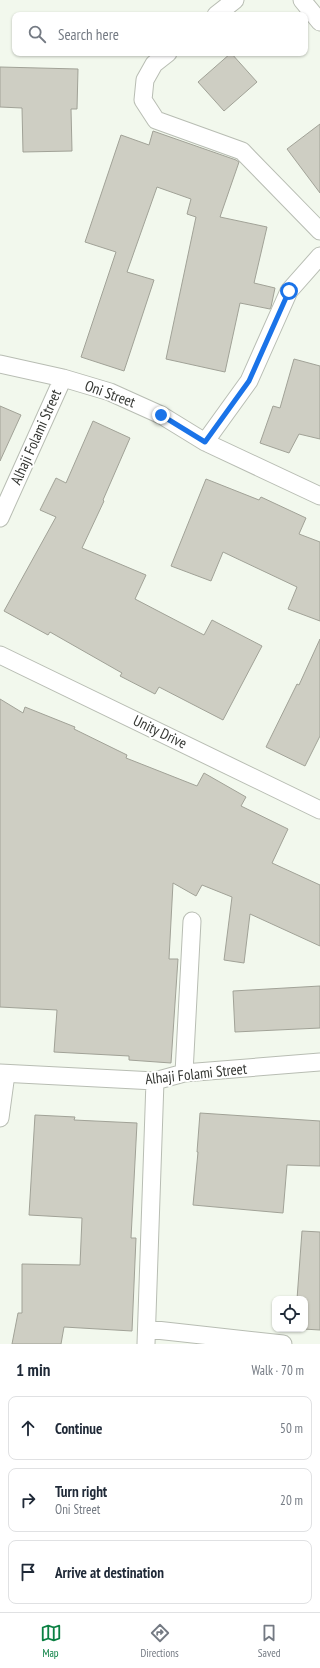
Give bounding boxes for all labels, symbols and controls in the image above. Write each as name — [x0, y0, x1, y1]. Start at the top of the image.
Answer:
search box — [12, 12, 308, 56]
icon: search — [26, 23, 48, 45]
text: Search here — [58, 25, 119, 44]
route start — [280, 282, 298, 300]
street label: Oni Street — [82, 376, 138, 411]
street label: Alhaji Folami Street — [6, 386, 65, 487]
route end — [152, 406, 170, 424]
street label: Unity Drive — [130, 710, 190, 753]
street label: Alhaji Folami Street — [144, 1059, 248, 1088]
map controls — [272, 1296, 308, 1332]
button: locate — [272, 1296, 308, 1332]
text: 1 min — [16, 1359, 50, 1381]
text: Walk · 70 m — [252, 1362, 304, 1379]
icon: ahead — [17, 1417, 39, 1439]
text: Continue — [55, 1419, 102, 1438]
text: 50 m — [280, 1420, 303, 1437]
text: Turn right — [55, 1482, 107, 1501]
icon: right — [17, 1489, 39, 1511]
text: 20 m — [280, 1492, 303, 1509]
text: Oni Street — [55, 1501, 100, 1518]
icon: arrive — [17, 1561, 39, 1583]
text: Arrive at destination — [55, 1563, 164, 1582]
tab: Map — [40, 1622, 62, 1660]
tab: Directions — [141, 1622, 179, 1660]
tab: Saved — [258, 1622, 280, 1660]

